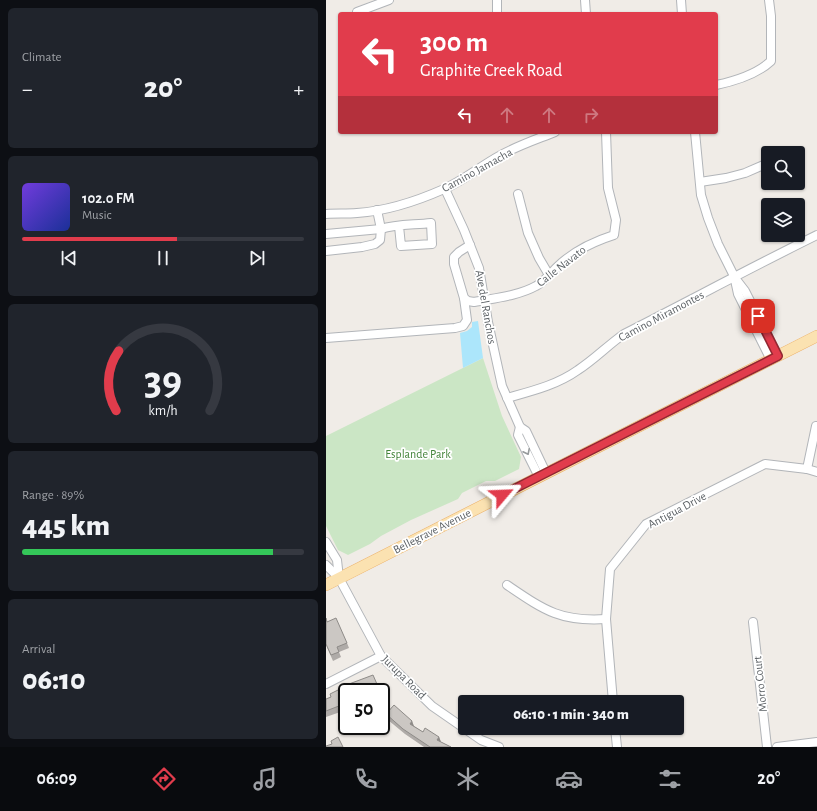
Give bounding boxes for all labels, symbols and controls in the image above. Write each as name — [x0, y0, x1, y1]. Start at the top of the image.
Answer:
icon: left — [354, 28, 406, 80]
text: 300 m — [420, 29, 488, 57]
text: Climate — [22, 51, 61, 64]
text: Graphite Creek Road — [420, 62, 562, 80]
text: 20° — [144, 73, 182, 103]
text: − — [22, 78, 33, 100]
text: + — [293, 78, 304, 100]
icon: left — [454, 104, 476, 126]
icon: ahead — [496, 104, 518, 126]
icon: ahead — [538, 104, 560, 126]
icon: right — [580, 104, 602, 126]
street label: Camino Jamacha — [440, 145, 515, 194]
map controls — [761, 146, 805, 242]
button: search — [761, 146, 805, 190]
text: 102.0 FM — [82, 191, 134, 206]
button: layers — [761, 198, 805, 242]
text: Music — [82, 209, 112, 222]
street label: Calle Navato — [534, 243, 588, 289]
icon: previous — [58, 247, 80, 269]
icon: pause — [152, 247, 174, 269]
icon: next — [246, 247, 268, 269]
street label: Ave del Ranchos — [474, 269, 498, 345]
street label: Camino Miramontes — [616, 288, 706, 344]
pin — [741, 299, 775, 333]
icon: arrive — [747, 305, 769, 327]
text: 39 — [144, 361, 182, 402]
text: km/h — [148, 404, 178, 418]
park label: Esplande Park — [385, 448, 451, 460]
one-way arrow — [522, 448, 530, 456]
position arrow — [481, 474, 523, 516]
text: Range · 89% — [22, 489, 84, 502]
street label: Antigua Drive — [646, 490, 708, 530]
street label: Bellegrave Avenue — [391, 506, 473, 556]
text: 445 km — [22, 511, 110, 541]
text: Arrival — [22, 643, 55, 656]
street label: Jurupa Road — [380, 653, 428, 701]
street label: Morro Court — [751, 655, 769, 713]
text: 06:10 — [22, 665, 86, 695]
speed limit sign: 50 — [338, 683, 390, 735]
text: 06:10 · 1 min · 340 m — [513, 707, 629, 722]
icon: directions — [150, 765, 178, 793]
icon: music — [251, 765, 279, 793]
icon: phone — [352, 765, 380, 793]
icon: climate — [454, 765, 482, 793]
icon: car — [555, 765, 583, 793]
icon: filters — [656, 765, 684, 793]
text: 06:09 — [37, 770, 77, 788]
text: 20° — [757, 770, 780, 788]

